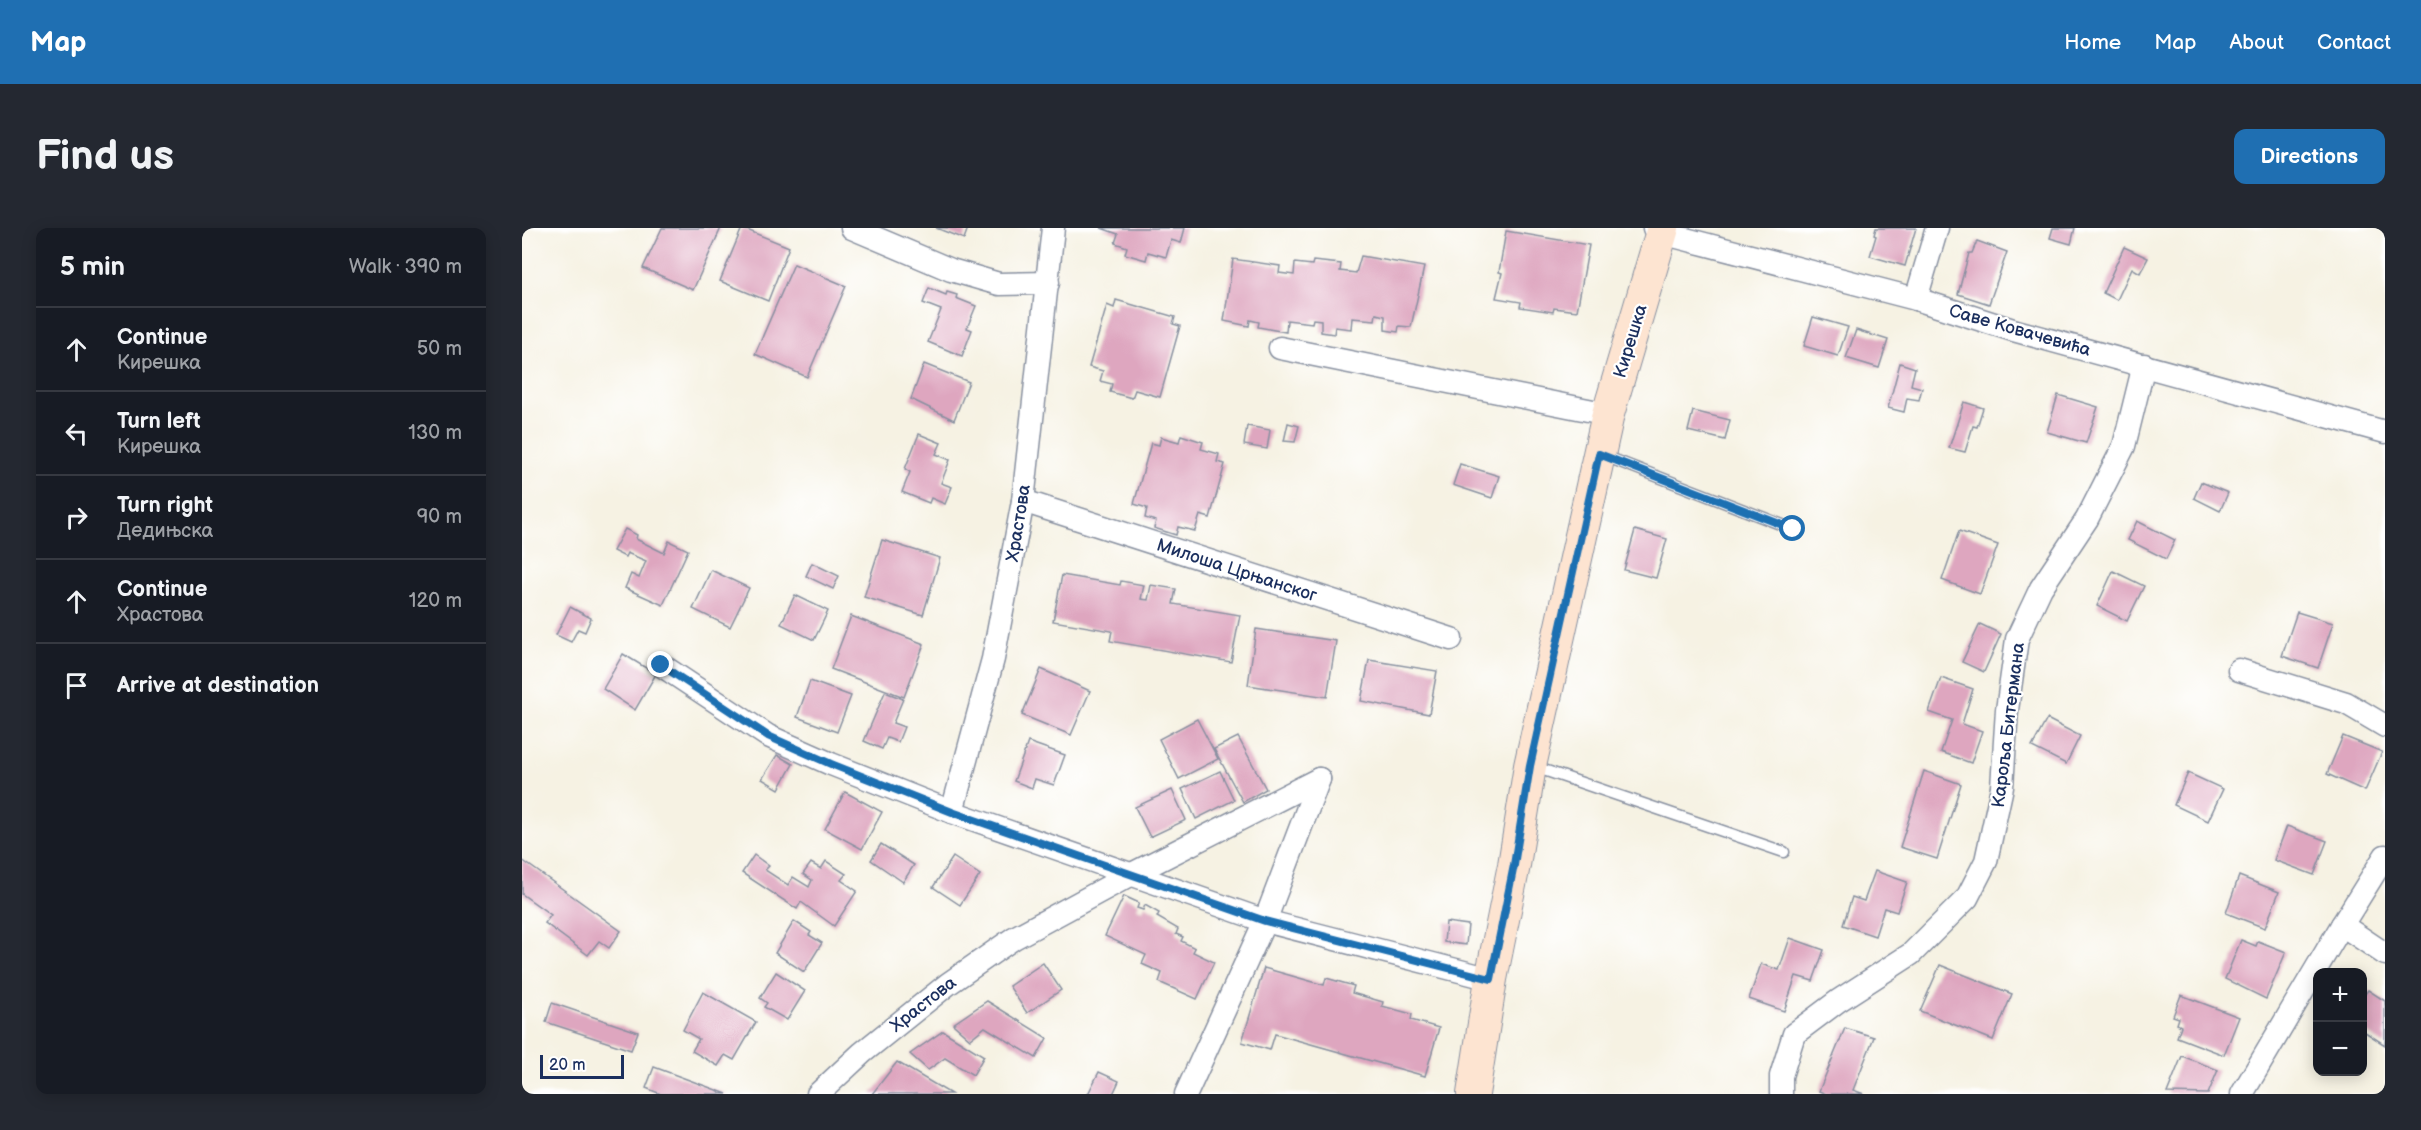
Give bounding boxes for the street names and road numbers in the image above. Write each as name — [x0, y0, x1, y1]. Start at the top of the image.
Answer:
street label: Саве Ковачевића — [1947, 300, 2094, 361]
street label: Кирешка — [1609, 302, 1652, 380]
street label: Храстова — [1002, 483, 1035, 563]
street label: Милоша Црњанског — [1154, 535, 1320, 606]
street label: Кароља Битермана — [1988, 641, 2029, 809]
street label: Храстова — [886, 972, 961, 1037]

